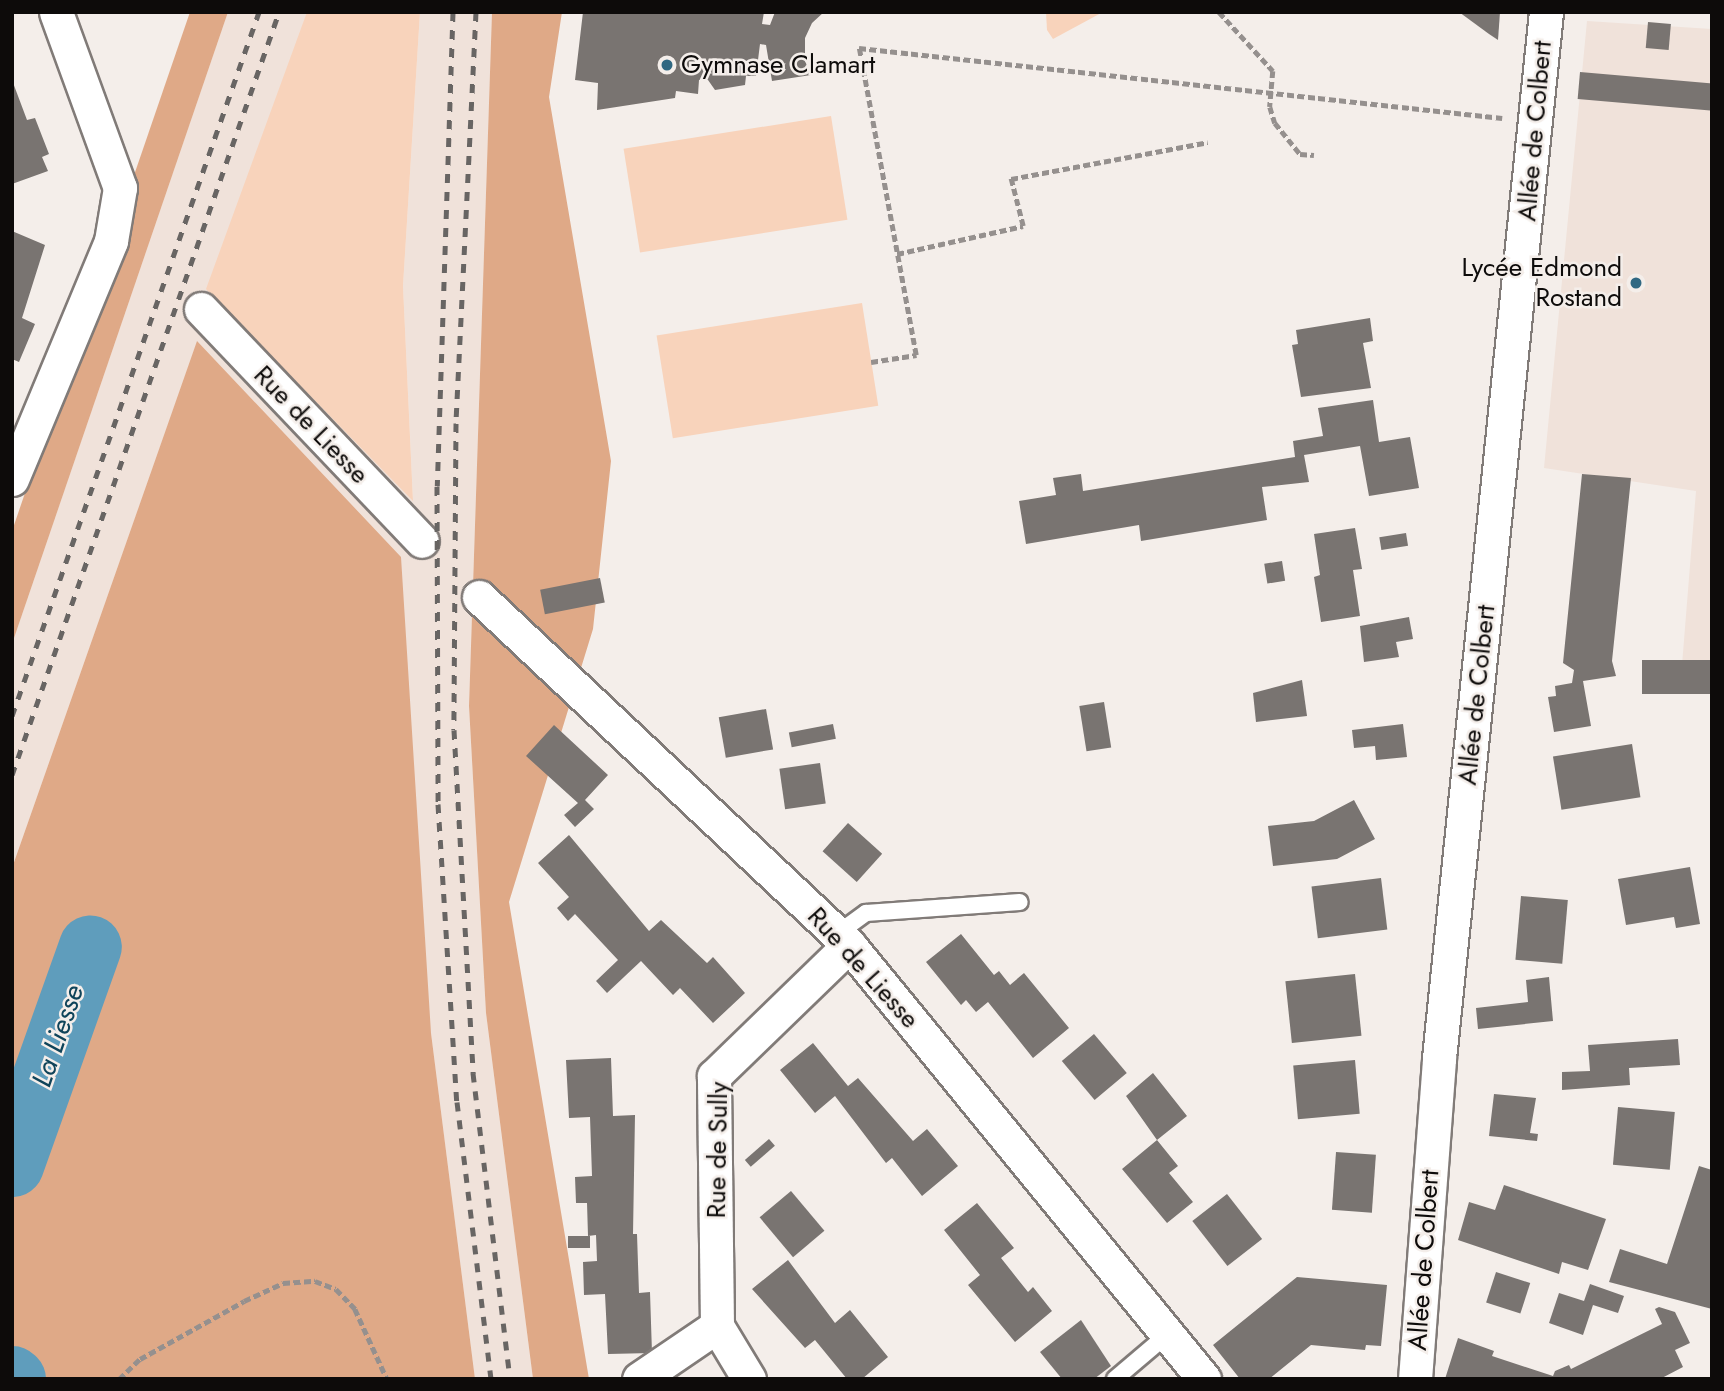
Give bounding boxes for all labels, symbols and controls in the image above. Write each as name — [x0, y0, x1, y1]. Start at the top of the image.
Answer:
street label: Allée de Colbert — [1512, 39, 1558, 223]
place label: Gymnase Clamart — [681, 49, 875, 81]
marker: Gymnase Clamart — [659, 57, 675, 73]
place label: Lycée Edmond Rostand — [1461, 252, 1622, 314]
marker: Lycée Edmond Rostand — [1628, 275, 1644, 291]
street label: Rue de Liesse — [247, 360, 375, 490]
street label: Allée de Colbert — [1452, 603, 1502, 787]
street label: Rue de Liesse — [801, 901, 925, 1035]
water label: La Liesse — [25, 981, 91, 1091]
street label: Rue de Sully — [701, 1081, 735, 1219]
street label: Allée de Colbert — [1402, 1169, 1446, 1351]

